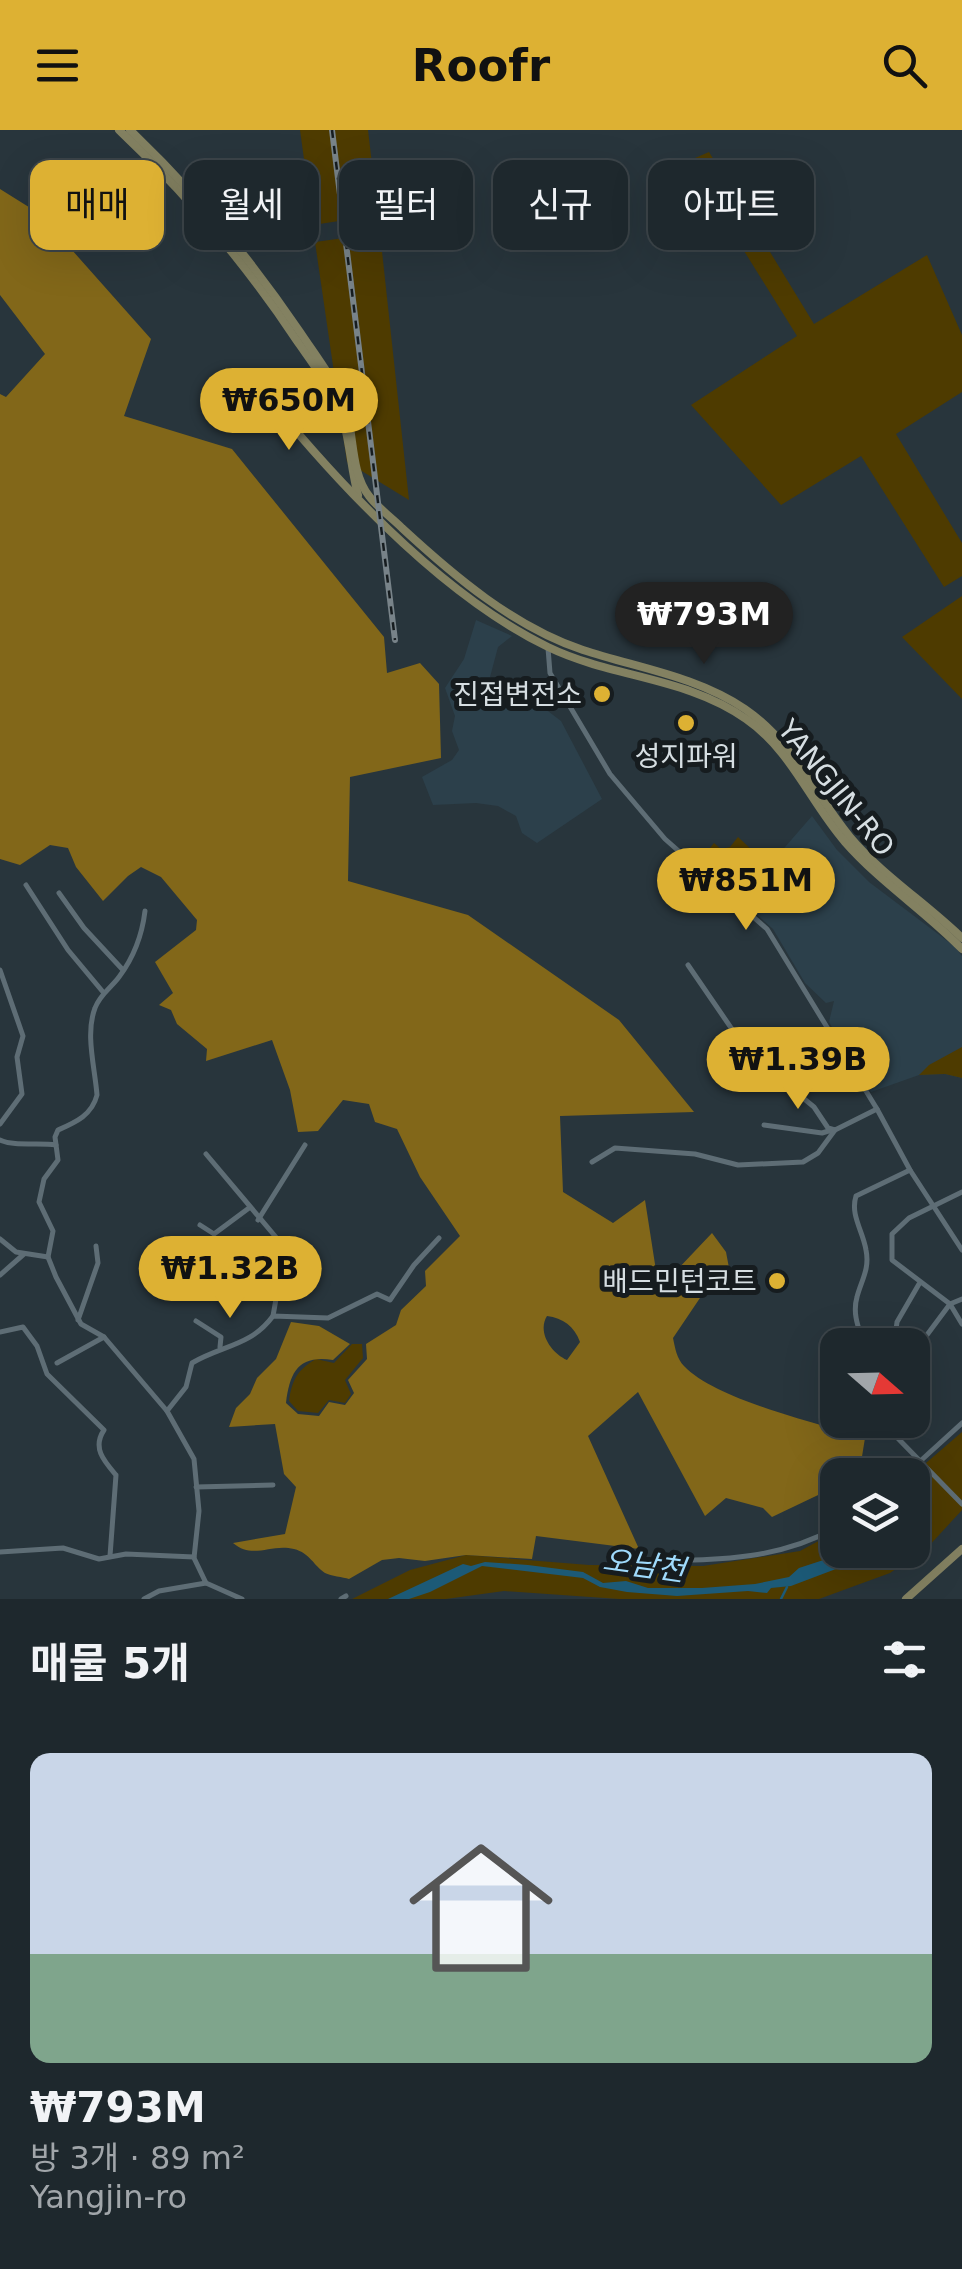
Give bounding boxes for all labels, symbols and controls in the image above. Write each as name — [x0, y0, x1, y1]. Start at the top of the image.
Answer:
icon: menu — [30, 38, 85, 93]
icon: search — [877, 38, 932, 93]
text: Roofr — [412, 39, 550, 92]
chip: 매매 — [30, 160, 164, 250]
chip: 월세 — [184, 160, 319, 250]
chip: 필터 — [339, 160, 473, 250]
chip: 신규 — [493, 160, 628, 250]
chip: 아파트 — [648, 160, 814, 250]
pin: ₩650M — [219, 368, 359, 453]
text: ₩650M — [222, 381, 356, 419]
pin: ₩793M — [634, 582, 774, 667]
text: ₩793M — [637, 595, 771, 633]
place label: 진접변전소 — [453, 678, 582, 711]
marker: 진접변전소 — [591, 683, 613, 705]
marker: 성지파워 — [675, 712, 697, 734]
street label: YANGJIN-RO — [770, 712, 901, 863]
place label: 성지파워 — [634, 740, 738, 773]
pin: ₩851M — [676, 848, 816, 933]
text: ₩851M — [679, 861, 813, 899]
pin: ₩1.39B — [717, 1027, 879, 1112]
text: ₩1.39B — [729, 1040, 867, 1078]
pin: ₩1.32B — [149, 1236, 311, 1321]
text: ₩1.32B — [161, 1249, 299, 1287]
place label: 배드민턴코트 — [602, 1265, 757, 1298]
marker: 배드민턴코트 — [766, 1270, 788, 1292]
north arrow — [820, 1328, 930, 1438]
map controls — [820, 1328, 930, 1568]
button: layers — [820, 1458, 930, 1568]
water label: 오남천 — [601, 1542, 691, 1589]
icon: filters — [877, 1632, 932, 1687]
text: 매물 5개 — [30, 1639, 190, 1688]
icon: home — [391, 1818, 571, 1998]
text: ₩793M — [30, 2083, 206, 2132]
text: 방 3개 · 89 m² — [30, 2139, 245, 2177]
text: Yangjin-ro — [30, 2178, 187, 2216]

